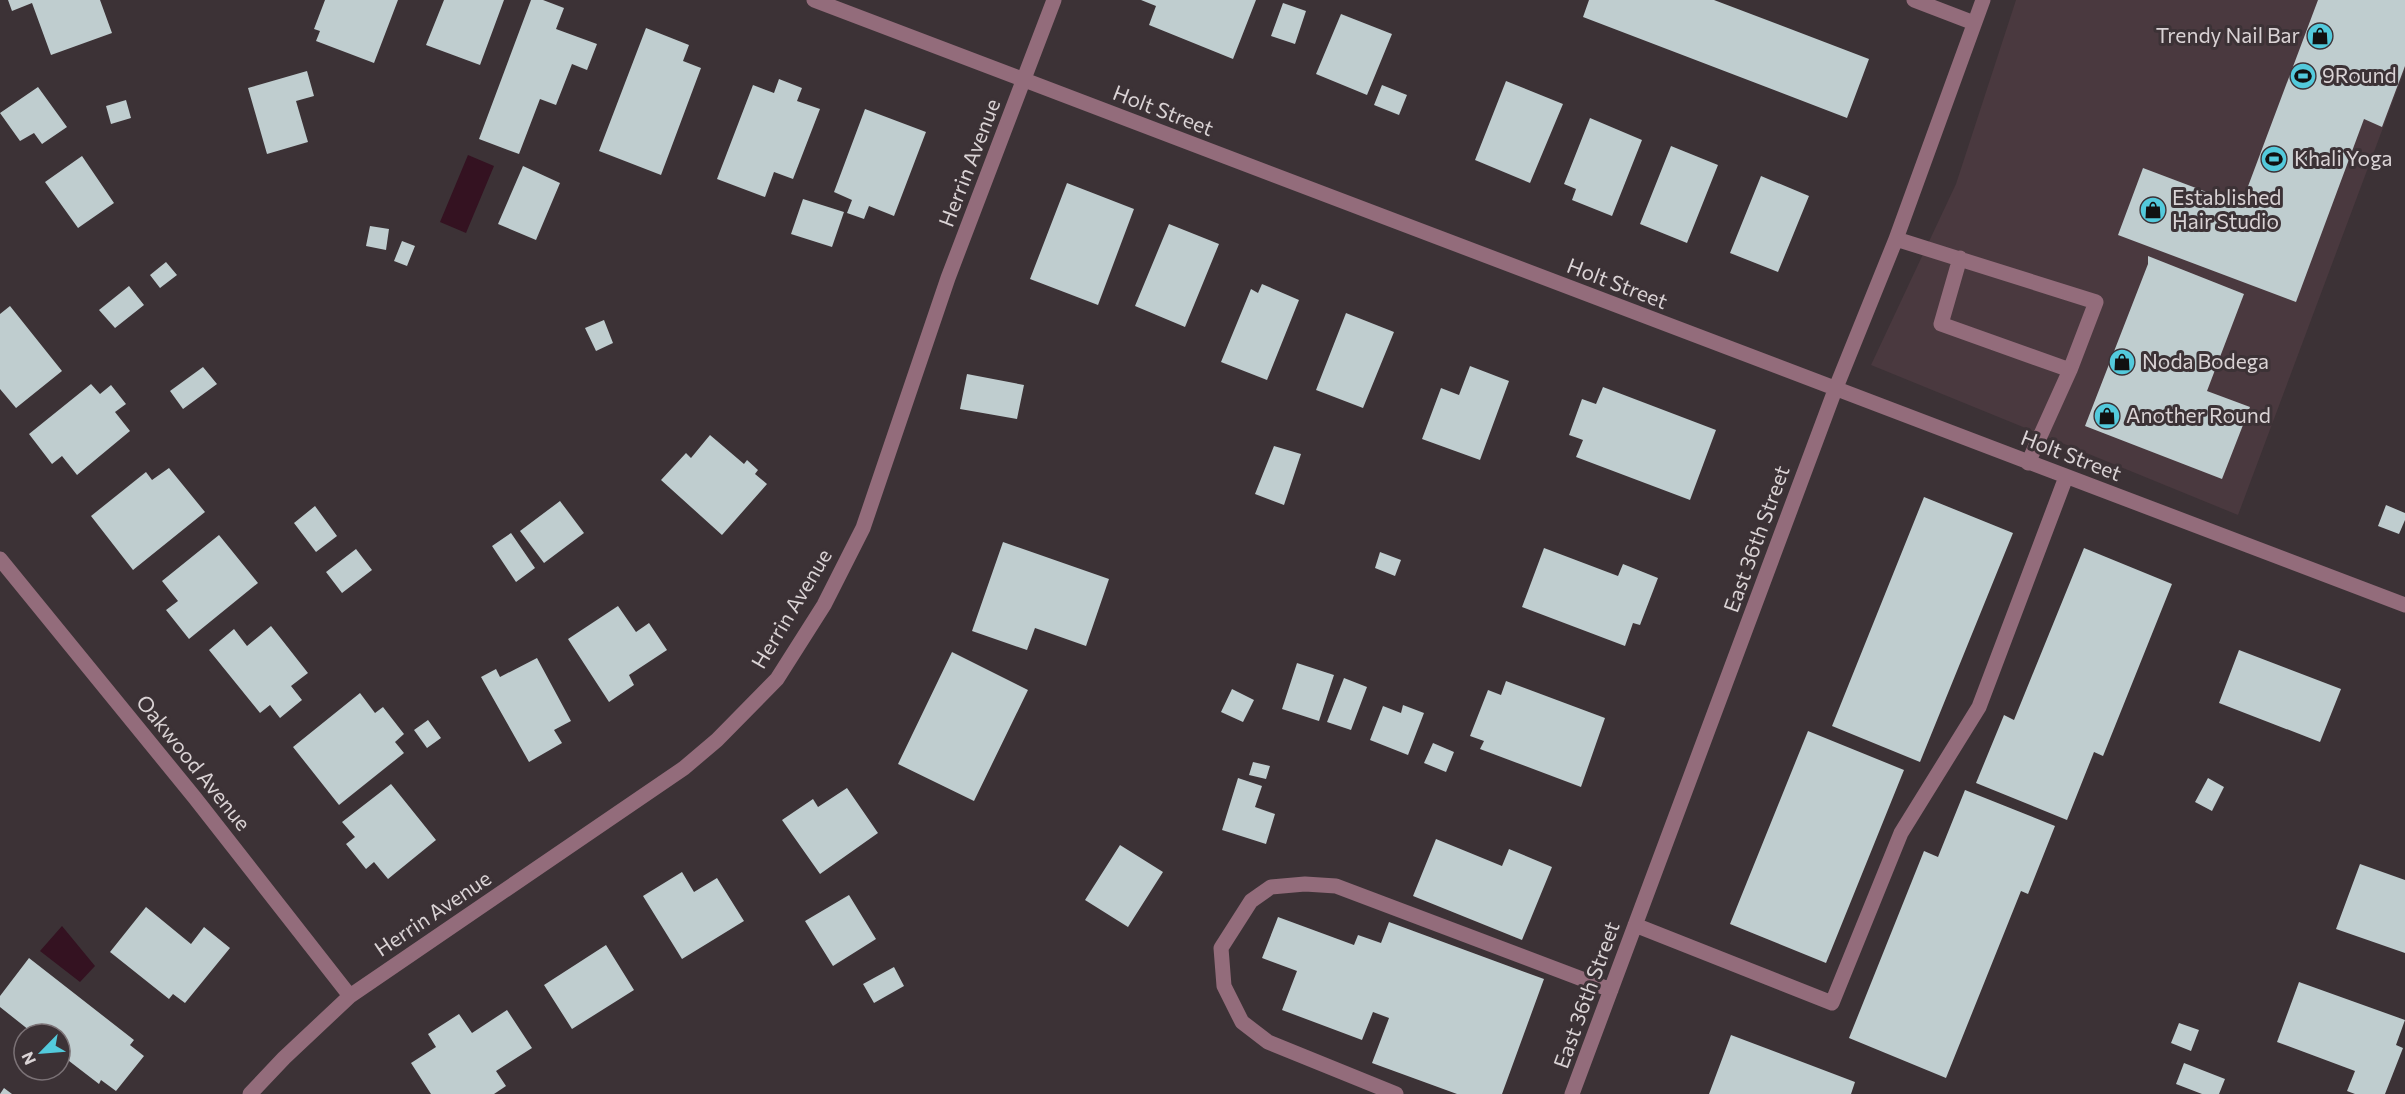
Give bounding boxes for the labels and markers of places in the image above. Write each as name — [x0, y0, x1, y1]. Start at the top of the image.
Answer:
shop icon: Trendy Nail Bar — [2305, 21, 2335, 51]
place label: Trendy Nail Bar — [2156, 22, 2300, 47]
sports icon: 9Round — [2288, 61, 2318, 91]
place label: 9Round — [2322, 62, 2397, 87]
sports icon: Khali Yoga — [2259, 144, 2289, 174]
place label: Khali Yoga — [2294, 145, 2392, 170]
place label: Established Hair Studio — [2172, 184, 2281, 233]
shop icon: Established Hair Studio — [2138, 195, 2168, 225]
shop icon: Noda Bodega — [2107, 347, 2137, 377]
place label: Noda Bodega — [2142, 348, 2269, 373]
shop icon: Another Round — [2092, 401, 2122, 431]
place label: Another Round — [2126, 402, 2271, 427]

